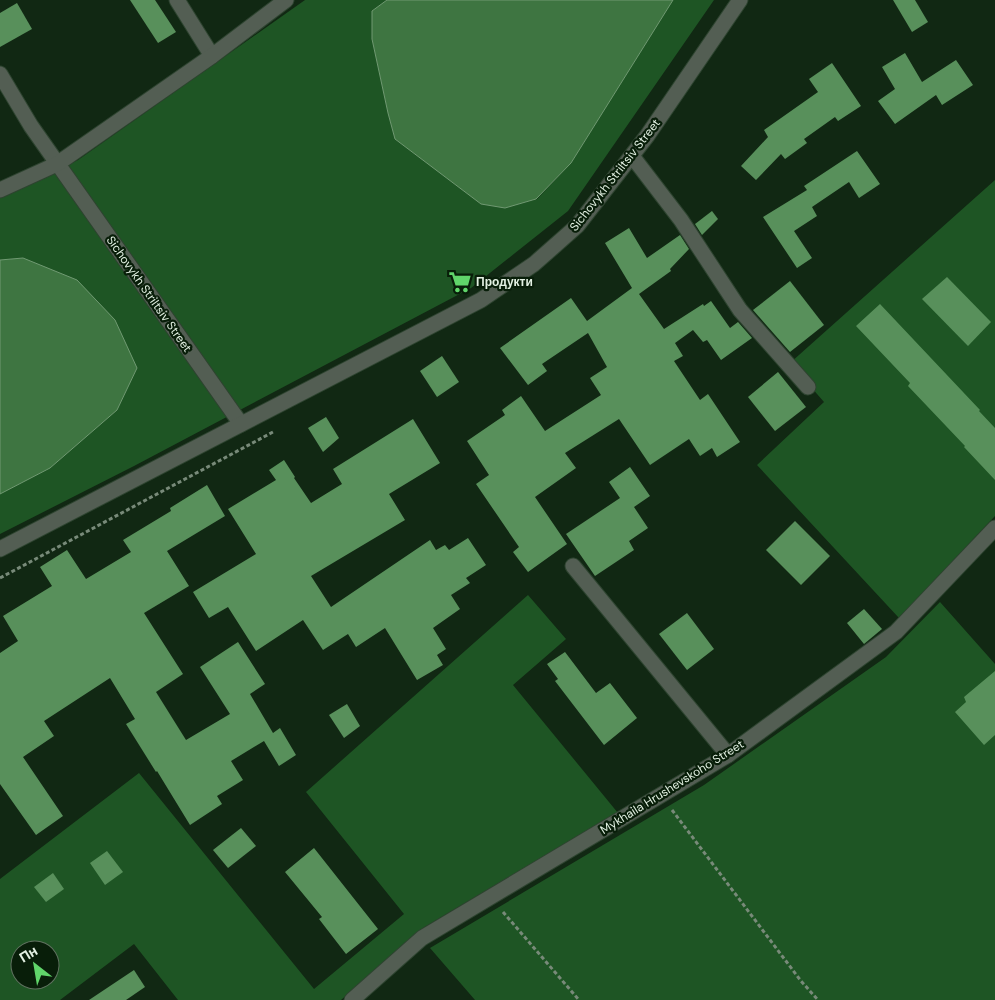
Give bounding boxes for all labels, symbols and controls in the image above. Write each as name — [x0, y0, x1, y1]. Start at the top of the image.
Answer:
street label: Sichovykh Striltsiv Street — [566, 115, 664, 234]
street label: Sichovykh Striltsiv Street — [103, 233, 195, 355]
supermarket icon: Продукти — [447, 269, 473, 295]
place label: Продукти — [476, 274, 533, 290]
street label: Mykhaila Hrushevskoho Street — [597, 736, 747, 838]
north arrow — [10, 940, 60, 990]
text: Пн — [16, 941, 41, 966]

